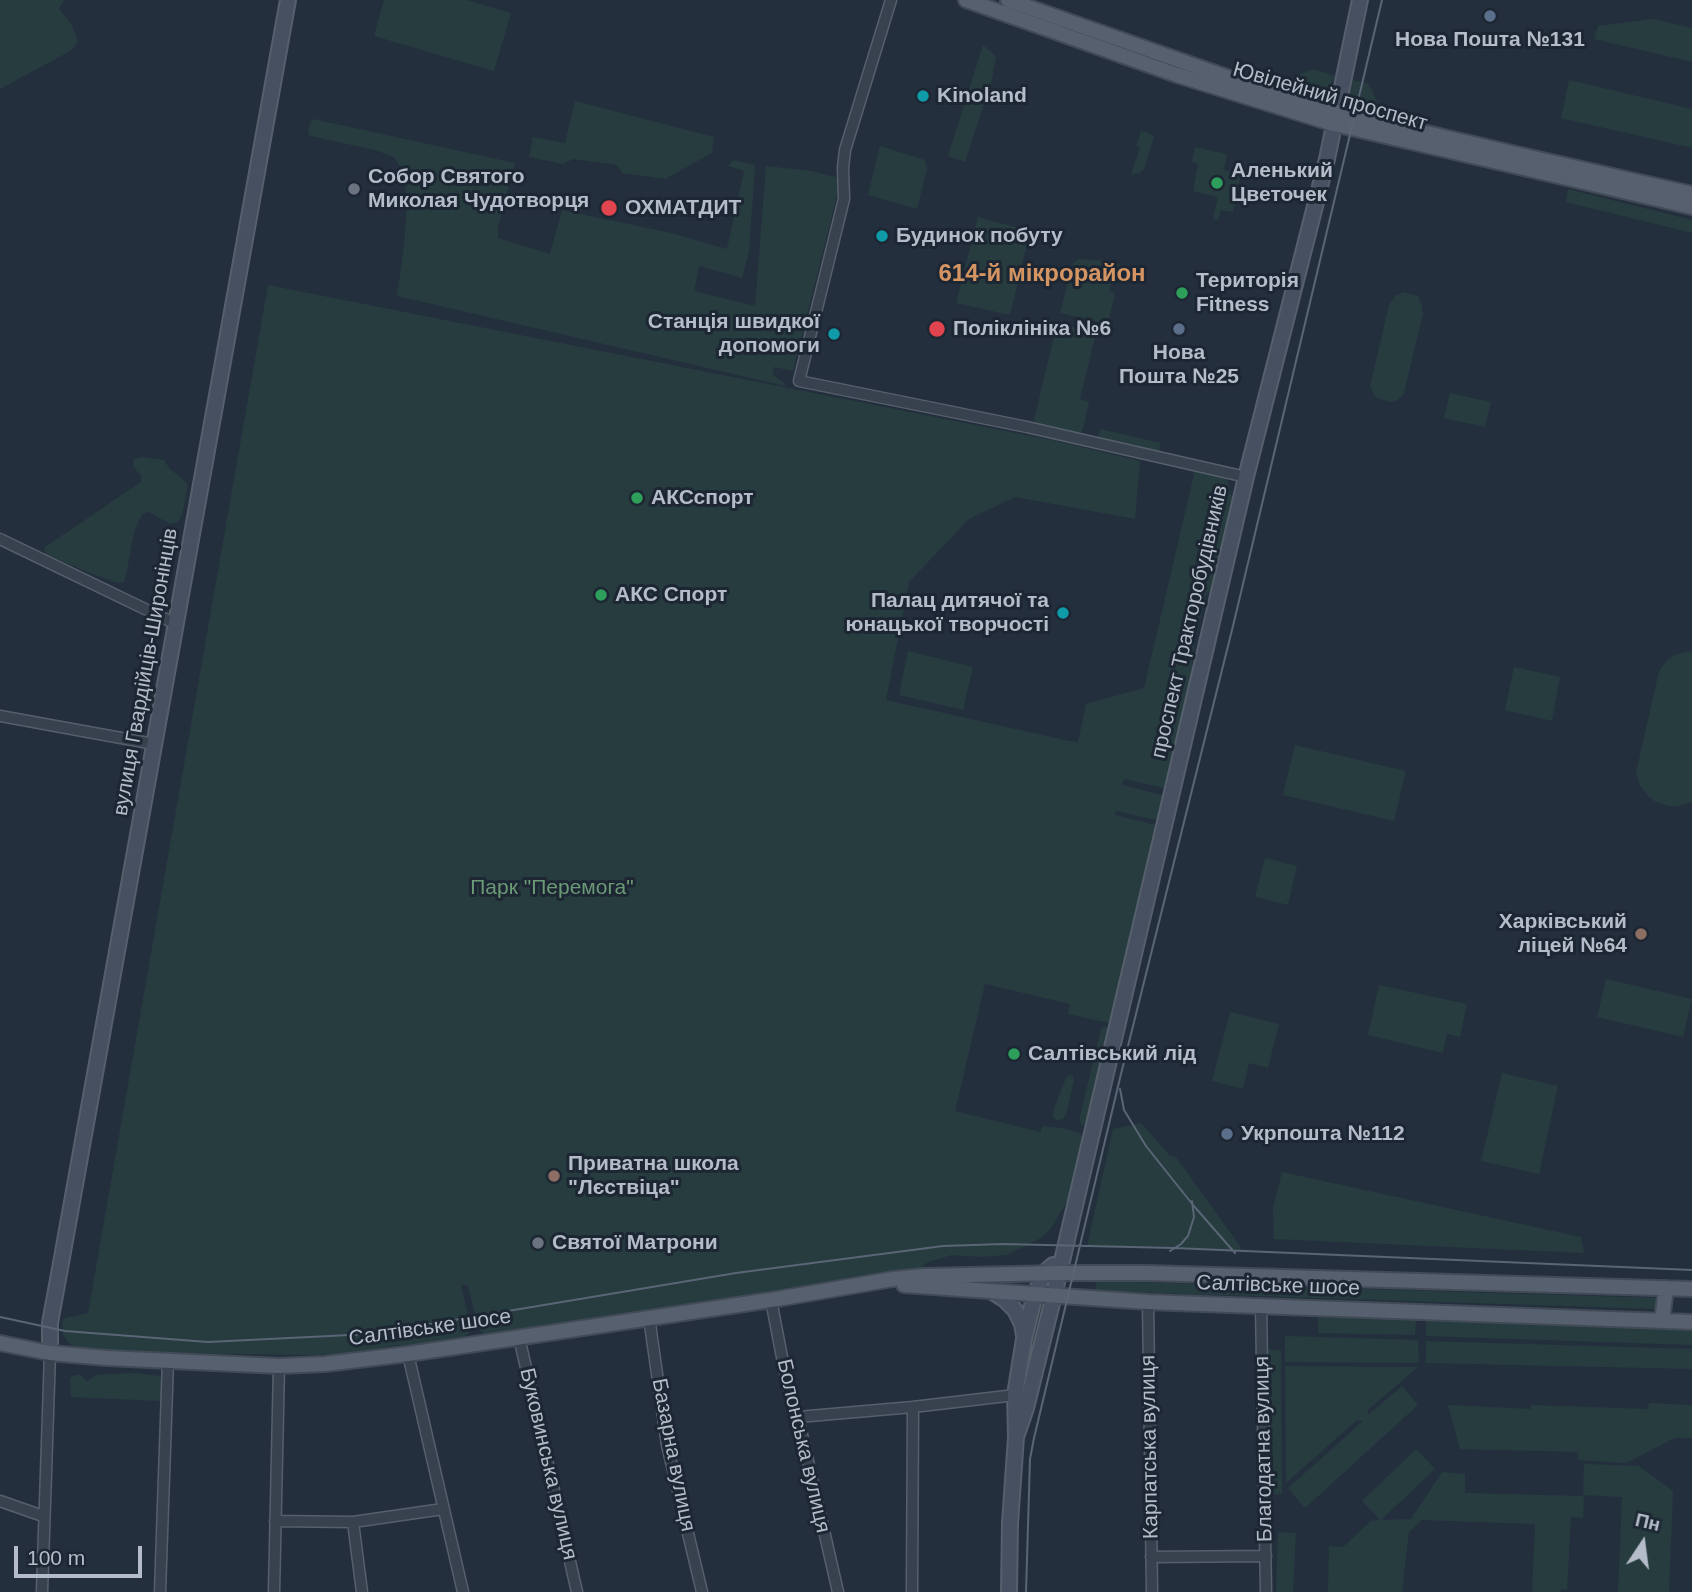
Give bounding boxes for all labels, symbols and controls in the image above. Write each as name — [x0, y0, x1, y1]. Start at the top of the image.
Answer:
marker: Нова Пошта №131 — [1482, 8, 1498, 24]
place label: Нова Пошта №131 — [1395, 27, 1585, 53]
street label: Ювілейний проспект — [1230, 57, 1430, 137]
place label: Kinoland — [937, 83, 1027, 109]
marker: Kinoland — [915, 88, 931, 104]
place label: Аленький Цветочек — [1231, 158, 1333, 208]
place label: Собор Святого Миколая Чудотворця — [368, 164, 589, 214]
marker: Аленький Цветочек — [1209, 175, 1225, 191]
marker: Собор Святого Миколая Чудотворця — [346, 181, 362, 197]
place label: ОХМАТДИТ — [625, 195, 741, 221]
marker: ОХМАТДИТ — [599, 198, 619, 218]
place label: Будинок побуту — [896, 223, 1063, 249]
marker: Будинок побуту — [874, 228, 890, 244]
district label: 614-й мікрорайон — [938, 260, 1146, 288]
place label: Територія Fitness — [1196, 268, 1299, 318]
marker: Територія Fitness — [1174, 285, 1190, 301]
place label: Станція швидкої допомоги — [648, 309, 820, 359]
place label: Поліклініка №6 — [953, 316, 1111, 342]
marker: Поліклініка №6 — [927, 319, 947, 339]
marker: Нова Пошта №25 — [1171, 321, 1187, 337]
marker: Станція швидкої допомоги — [826, 326, 842, 342]
place label: Нова Пошта №25 — [1119, 340, 1239, 390]
street label: проспект Тракторобудівників — [1146, 483, 1234, 761]
place label: АКСспорт — [651, 485, 754, 511]
marker: АКСспорт — [629, 490, 645, 506]
street label: вулиця Гвардійців-Широнінців — [108, 526, 184, 818]
place label: АКС Спорт — [615, 582, 727, 608]
marker: АКС Спорт — [593, 587, 609, 603]
place label: Палац дитячої та юнацької творчості — [845, 588, 1049, 638]
marker: Палац дитячої та юнацької творчості — [1055, 605, 1071, 621]
park label: Парк "Перемога" — [470, 875, 634, 901]
place label: Харківський ліцей №64 — [1499, 909, 1627, 959]
marker: Харківський ліцей №64 — [1633, 926, 1649, 942]
place label: Салтівський лід — [1028, 1041, 1196, 1067]
marker: Салтівський лід — [1006, 1046, 1022, 1062]
place label: Укрпошта №112 — [1241, 1121, 1405, 1147]
marker: Укрпошта №112 — [1219, 1126, 1235, 1142]
place label: Приватна школа "Лєствіца" — [568, 1151, 739, 1201]
marker: Приватна школа "Лєствіца" — [546, 1168, 562, 1184]
place label: Святої Матрони — [552, 1230, 718, 1256]
marker: Святої Матрони — [530, 1235, 546, 1251]
street label: Салтівське шосе — [1196, 1271, 1360, 1301]
street label: Салтівське шосе — [347, 1304, 513, 1352]
street label: Карпатська вулиця — [1136, 1355, 1164, 1539]
street label: Благодатна вулиця — [1250, 1356, 1278, 1542]
street label: Болонська вулиця — [771, 1357, 835, 1535]
street label: Буковинська вулиця — [514, 1366, 582, 1562]
street label: Базарна вулиця — [646, 1376, 700, 1534]
north arrow — [1608, 1508, 1678, 1578]
text: Пн — [1633, 1509, 1662, 1535]
scale bar — [18, 1532, 145, 1576]
text: 100 m — [27, 1546, 85, 1569]

